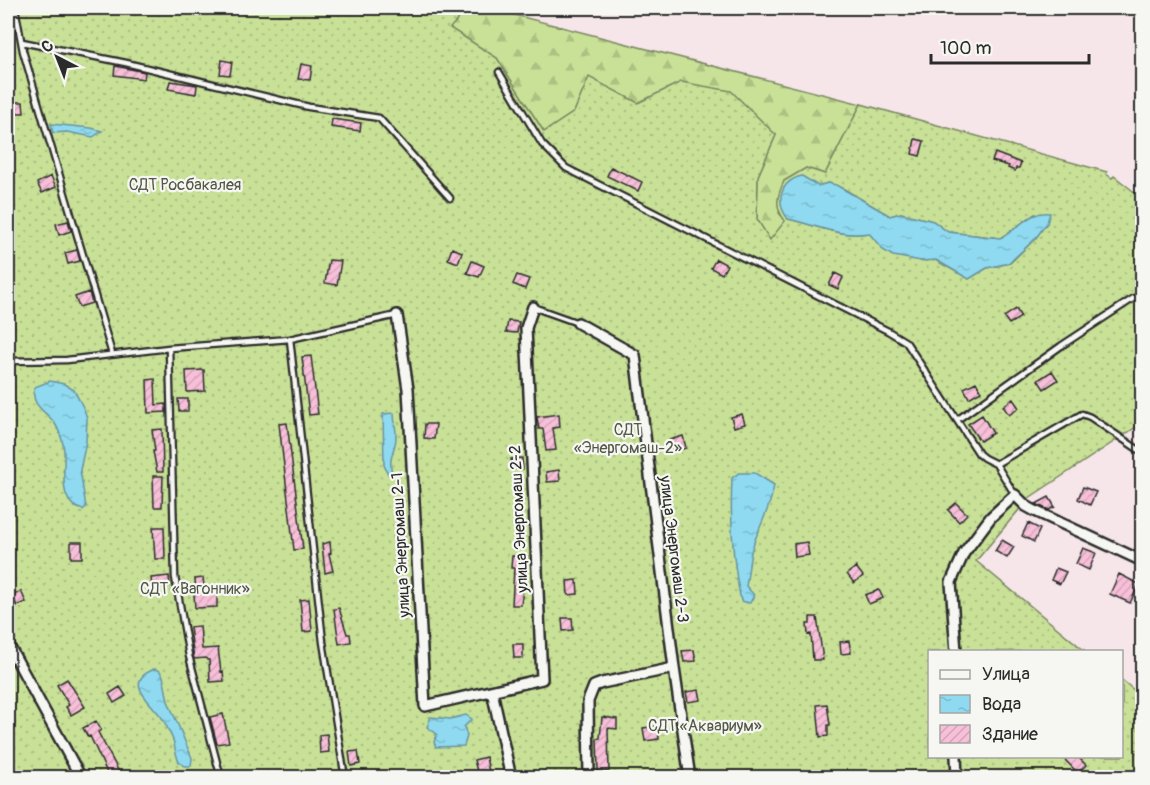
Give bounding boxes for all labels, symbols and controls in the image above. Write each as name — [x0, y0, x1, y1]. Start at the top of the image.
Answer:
north arrow — [27, 27, 87, 87]
scale bar — [931, 27, 1088, 65]
text: С — [37, 36, 58, 57]
text: 100 m — [940, 37, 992, 60]
park label: СДТ Росбакалея — [129, 175, 241, 195]
park label: СДТ «Энергомаш-2» — [574, 420, 682, 458]
street label: улица Энергомаш 2-2 — [505, 445, 533, 594]
street label: улица Энергомаш 2-1 — [387, 472, 415, 619]
street label: улица Энергомаш 2-3 — [655, 473, 693, 624]
park label: СДТ «Вагонник» — [140, 579, 250, 599]
legend — [928, 650, 1123, 758]
text: Улица — [982, 663, 1030, 686]
text: Вода — [982, 693, 1021, 716]
park label: СДТ «Аквариум» — [648, 716, 762, 736]
text: Здание — [982, 723, 1038, 746]

